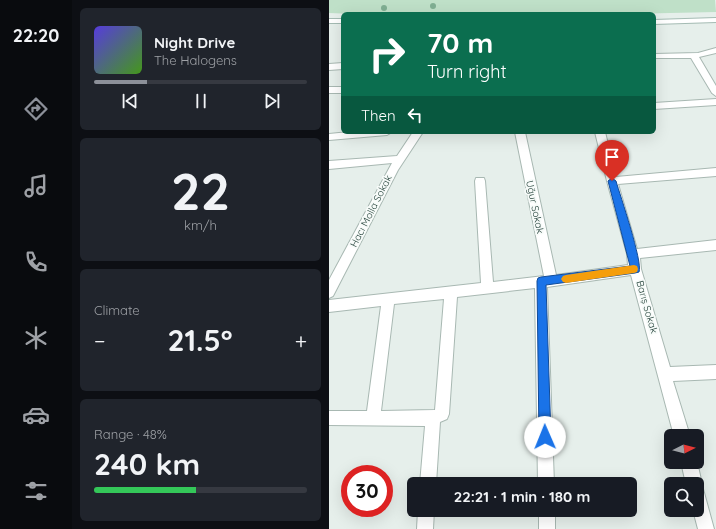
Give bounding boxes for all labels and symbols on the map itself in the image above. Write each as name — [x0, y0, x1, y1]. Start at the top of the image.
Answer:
pin — [595, 140, 629, 181]
street label: Hacı Molla Sokak — [347, 173, 395, 249]
street label: Uğur Sokak — [523, 179, 547, 235]
street label: Barış Sokak — [633, 279, 661, 335]
position arrow — [524, 416, 566, 458]
north arrow — [664, 429, 704, 469]
speed limit sign: 30 — [341, 465, 393, 517]

